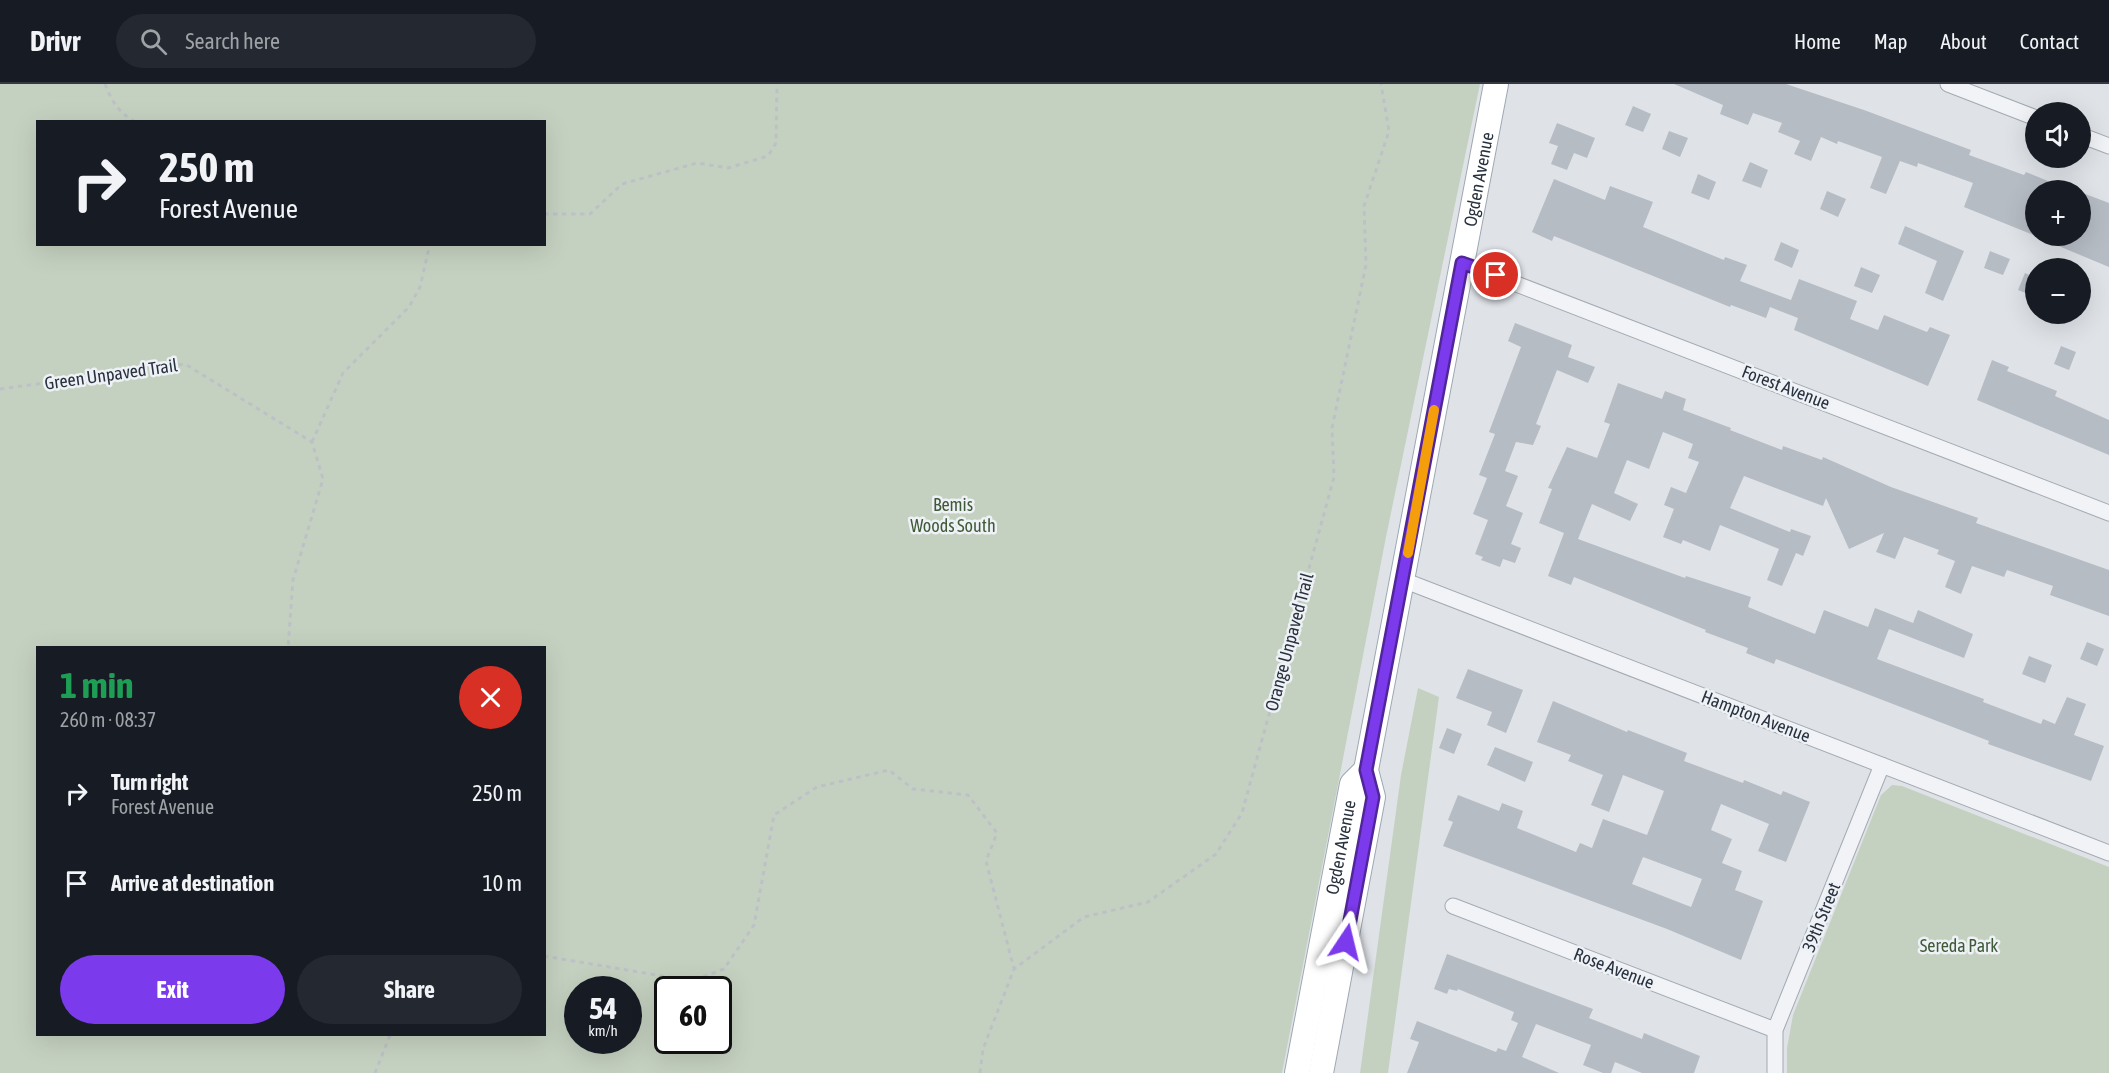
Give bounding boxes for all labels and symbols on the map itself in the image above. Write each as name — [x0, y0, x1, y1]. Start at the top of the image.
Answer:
street label: Ogden Avenue — [1459, 130, 1497, 228]
pin — [1470, 249, 1521, 300]
street label: Green Unpaved Trail — [43, 354, 179, 394]
street label: Forest Avenue — [1739, 361, 1833, 413]
park label: Bemis Woods South — [910, 494, 996, 536]
street label: Orange Unpaved Trail — [1260, 570, 1318, 713]
street label: Hampton Avenue — [1699, 686, 1813, 746]
street label: Ogden Avenue — [1321, 798, 1359, 896]
street label: 39th Street — [1798, 879, 1844, 955]
position arrow — [1314, 910, 1378, 974]
park label: Sereda Park — [1920, 935, 1998, 956]
street label: Rose Avenue — [1571, 943, 1657, 993]
speed limit sign: 60 — [654, 976, 732, 1054]

